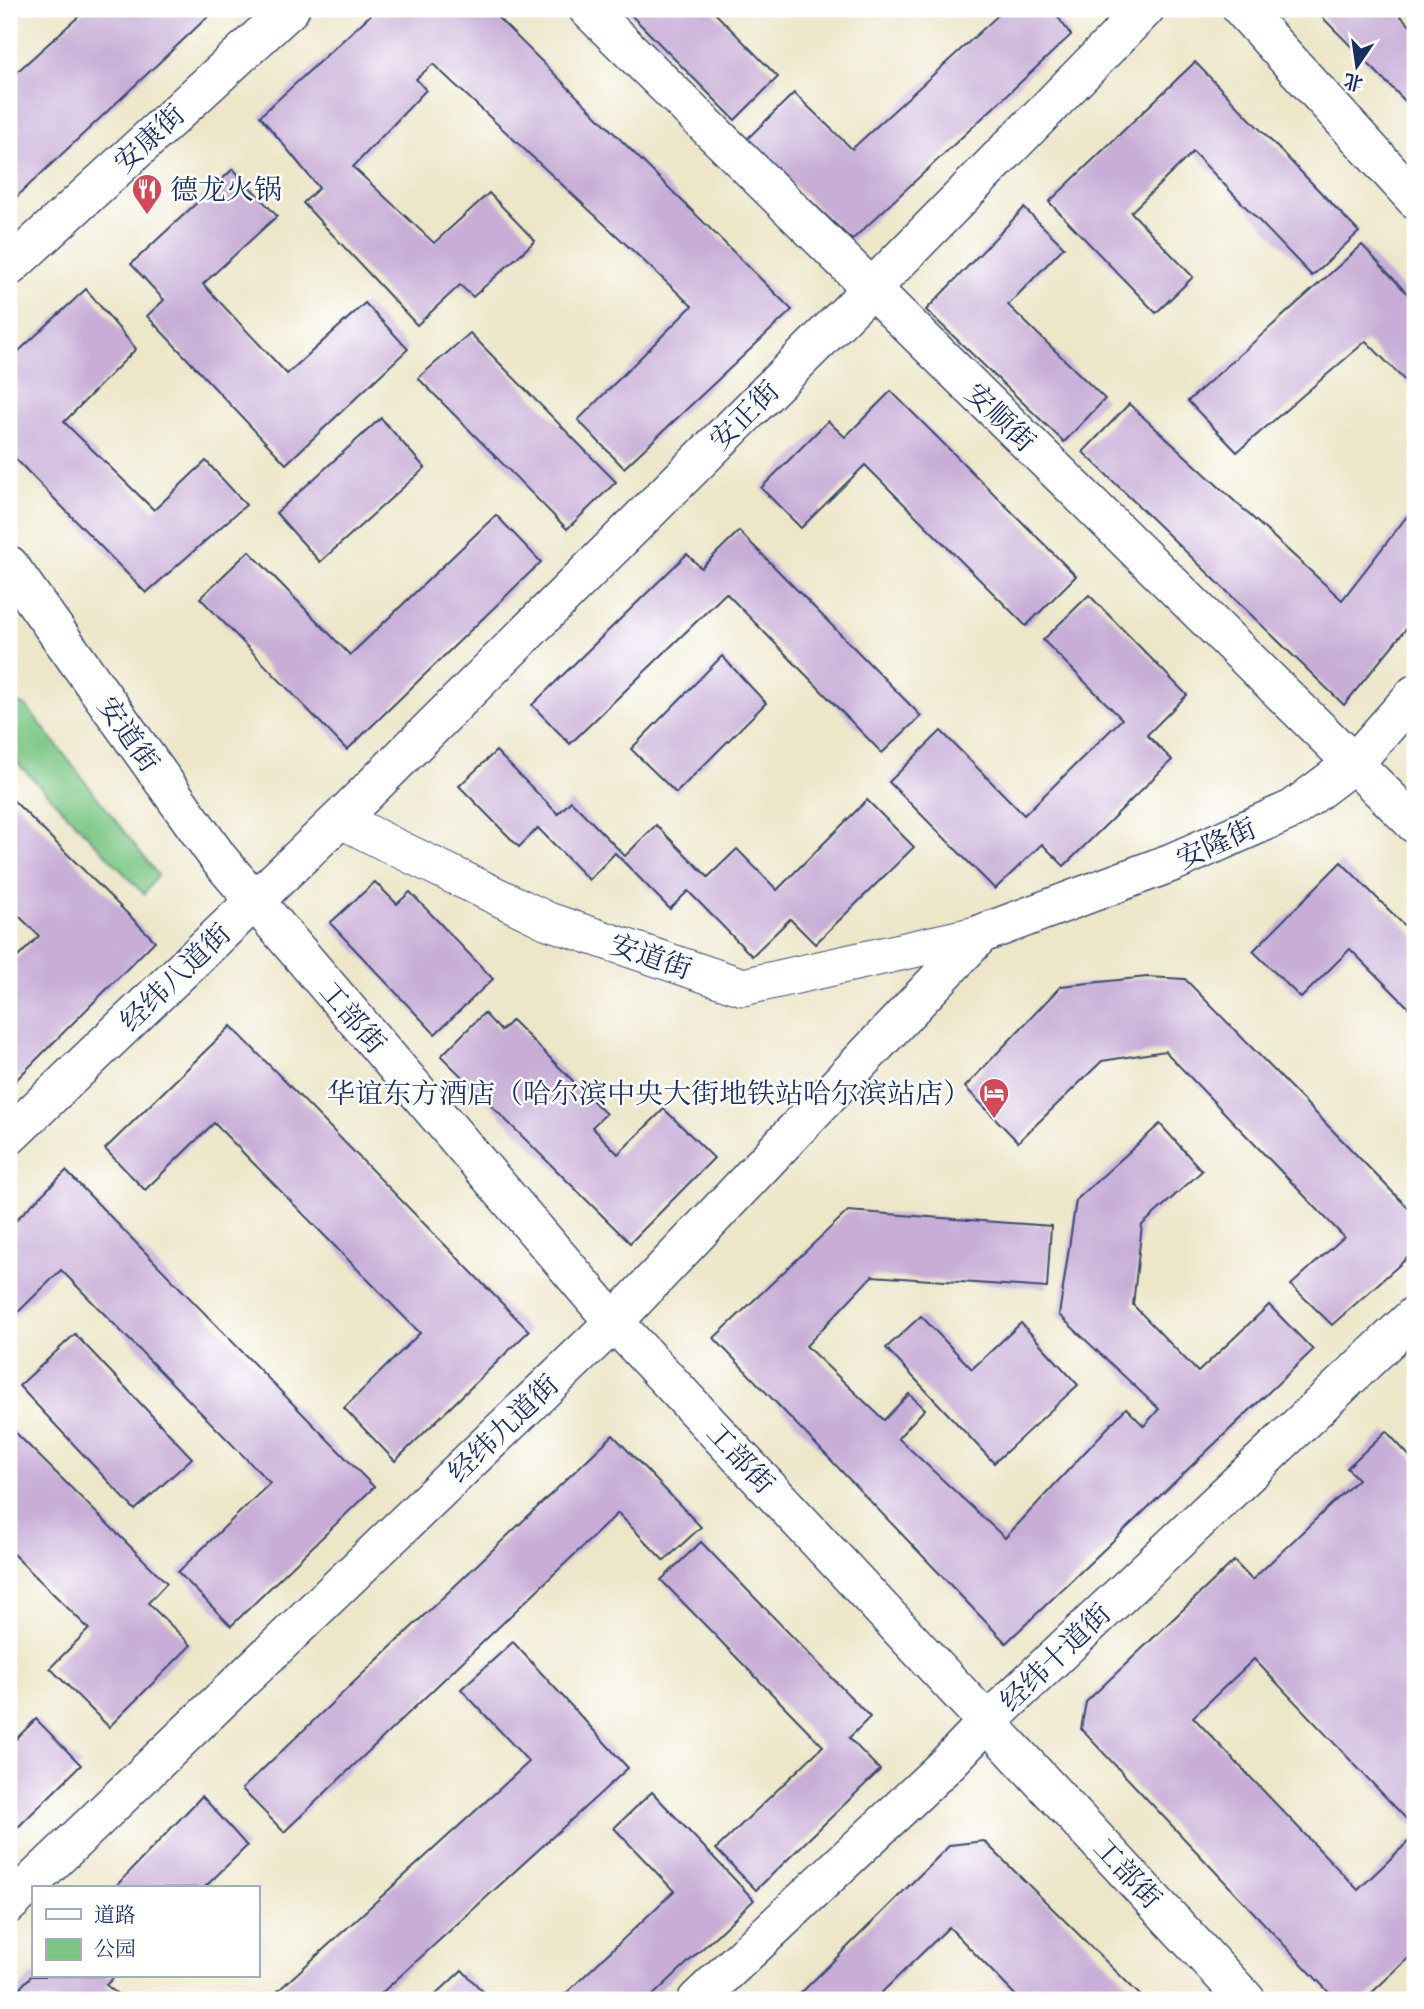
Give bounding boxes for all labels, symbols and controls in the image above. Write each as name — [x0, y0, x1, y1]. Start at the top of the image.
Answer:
north arrow — [1322, 32, 1392, 102]
text: 北 — [1342, 68, 1365, 94]
street label: 安康街 — [107, 98, 193, 181]
restaurant icon: 德龙火锅 — [130, 172, 164, 216]
place label: 德龙火锅 — [170, 173, 282, 208]
street label: 安正街 — [703, 374, 787, 458]
street label: 安顺街 — [958, 376, 1042, 460]
street label: 安道街 — [89, 690, 166, 779]
street label: 安隆街 — [1171, 811, 1262, 877]
street label: 经纬八道街 — [114, 917, 239, 1039]
street label: 安道街 — [605, 927, 696, 988]
street label: 工部街 — [311, 975, 393, 1061]
hotel icon: 华谊东方酒店（哈尔滨中央大街地铁站哈尔滨站店） — [977, 1076, 1011, 1120]
place label: 华谊东方酒店（哈尔滨中央大街地铁站哈尔滨站店） — [327, 1077, 971, 1112]
street label: 经纬九道街 — [442, 1368, 567, 1490]
street label: 工部街 — [698, 1416, 781, 1502]
street label: 经纬十道街 — [994, 1597, 1119, 1719]
street label: 工部街 — [1085, 1831, 1168, 1917]
legend — [32, 1886, 259, 1978]
text: 道路 — [94, 1903, 136, 1929]
text: 公园 — [94, 1937, 136, 1963]

